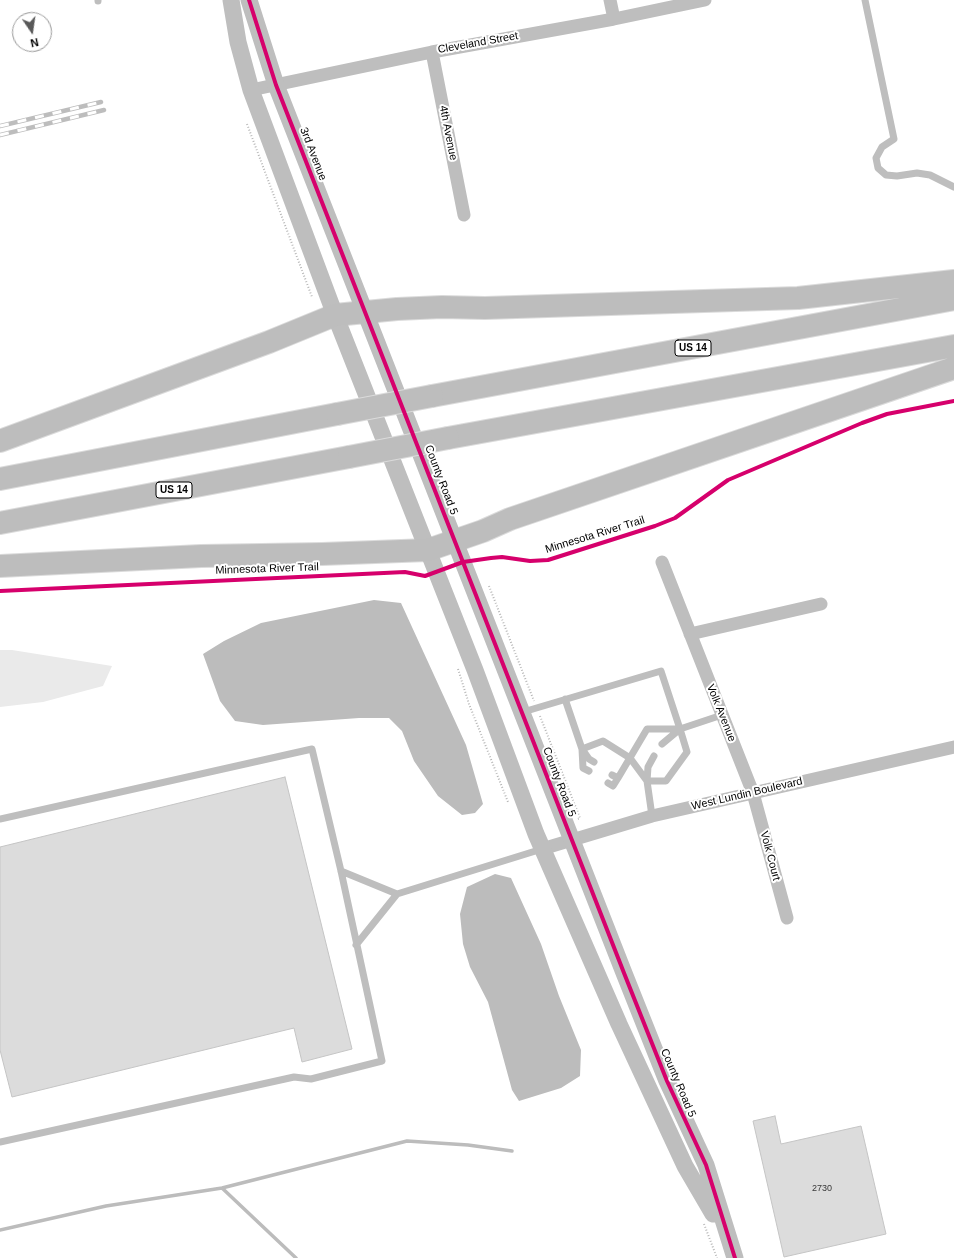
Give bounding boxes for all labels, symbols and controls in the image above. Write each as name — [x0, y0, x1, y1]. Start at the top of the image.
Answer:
north arrow — [12, 12, 52, 52]
street label: Cleveland Street — [437, 29, 519, 57]
text: N — [29, 36, 40, 49]
street label: 4th Avenue — [436, 105, 460, 161]
street label: 3rd Avenue — [297, 125, 329, 183]
road number: US 14 — [675, 340, 711, 356]
street label: County Road 5 — [422, 443, 460, 517]
road number: US 14 — [156, 482, 192, 498]
street label: Minnesota River Trail — [544, 514, 646, 556]
street label: Minnesota River Trail — [215, 561, 319, 577]
street label: Volk Avenue — [703, 682, 739, 744]
street label: County Road 5 — [540, 745, 578, 819]
street label: West Lundin Boulevard — [690, 775, 804, 813]
street label: Volk Court — [757, 830, 783, 882]
street label: County Road 5 — [658, 1047, 698, 1119]
house number: 2730 — [812, 1184, 832, 1194]

